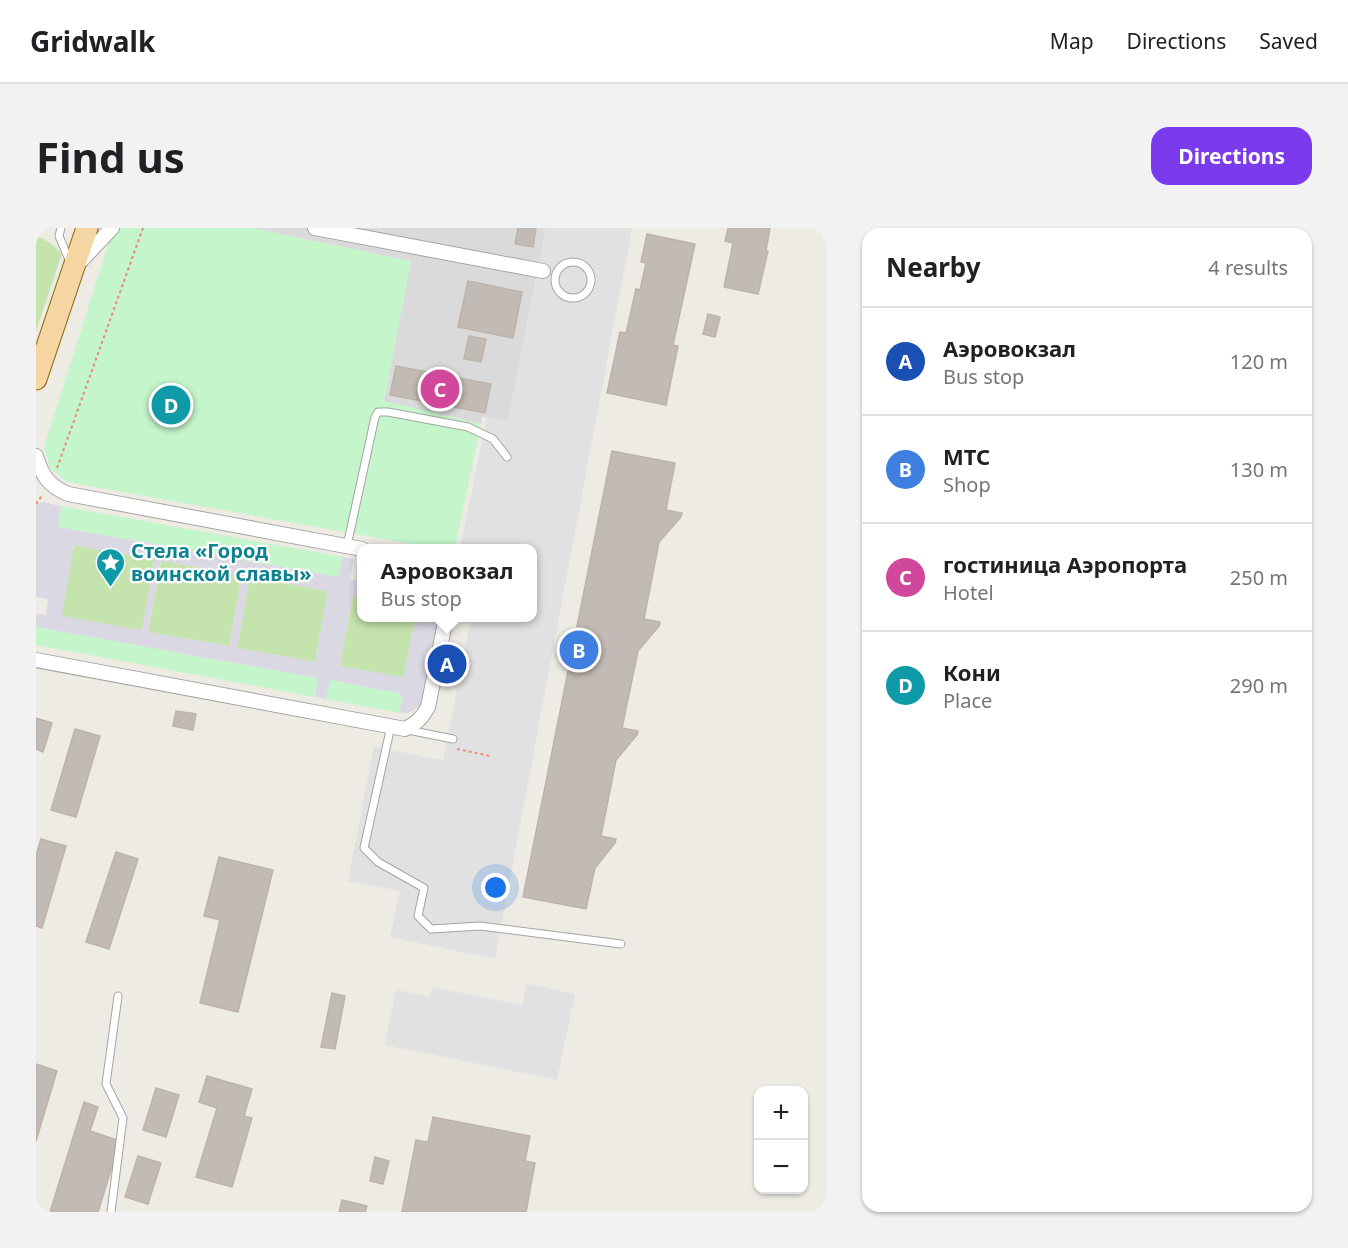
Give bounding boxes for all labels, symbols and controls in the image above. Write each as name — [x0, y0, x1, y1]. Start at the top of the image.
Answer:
text: Gridwalk — [30, 22, 155, 60]
text: Map — [1050, 27, 1094, 55]
text: Directions — [1127, 27, 1226, 55]
text: Saved — [1259, 27, 1318, 55]
button: Directions — [1151, 127, 1312, 185]
text: Find us — [36, 128, 185, 185]
text: Nearby — [886, 249, 981, 285]
text: 4 results — [1208, 254, 1288, 281]
text: Аэровокзал — [943, 333, 1076, 363]
text: A — [899, 348, 912, 375]
text: 120 m — [1230, 348, 1288, 375]
text: Bus stop — [943, 363, 1024, 390]
pin: C — [420, 366, 460, 412]
pin: D — [152, 382, 190, 428]
text: МТС — [943, 441, 990, 471]
text: B — [899, 456, 912, 483]
text: 130 m — [1230, 456, 1288, 483]
text: Shop — [943, 471, 991, 498]
place label: Стела «Город воинской славы» — [131, 537, 312, 587]
popup — [357, 544, 537, 622]
place icon: Стела «Город воинской славы» — [94, 546, 126, 588]
text: гостиница Аэропорта — [943, 549, 1187, 579]
text: Аэровокзал — [381, 555, 513, 585]
text: C — [899, 564, 912, 591]
text: 250 m — [1230, 564, 1288, 591]
text: Hotel — [943, 579, 994, 606]
text: Bus stop — [381, 585, 462, 612]
pin: B — [560, 628, 598, 672]
pin: A — [428, 642, 466, 686]
text: Кони — [943, 657, 1001, 687]
text: D — [898, 672, 913, 699]
text: 290 m — [1230, 672, 1288, 699]
text: Place — [943, 687, 992, 714]
your location — [481, 873, 510, 902]
map controls — [754, 1086, 808, 1194]
button: + — [754, 1086, 808, 1140]
button: − — [754, 1140, 808, 1194]

